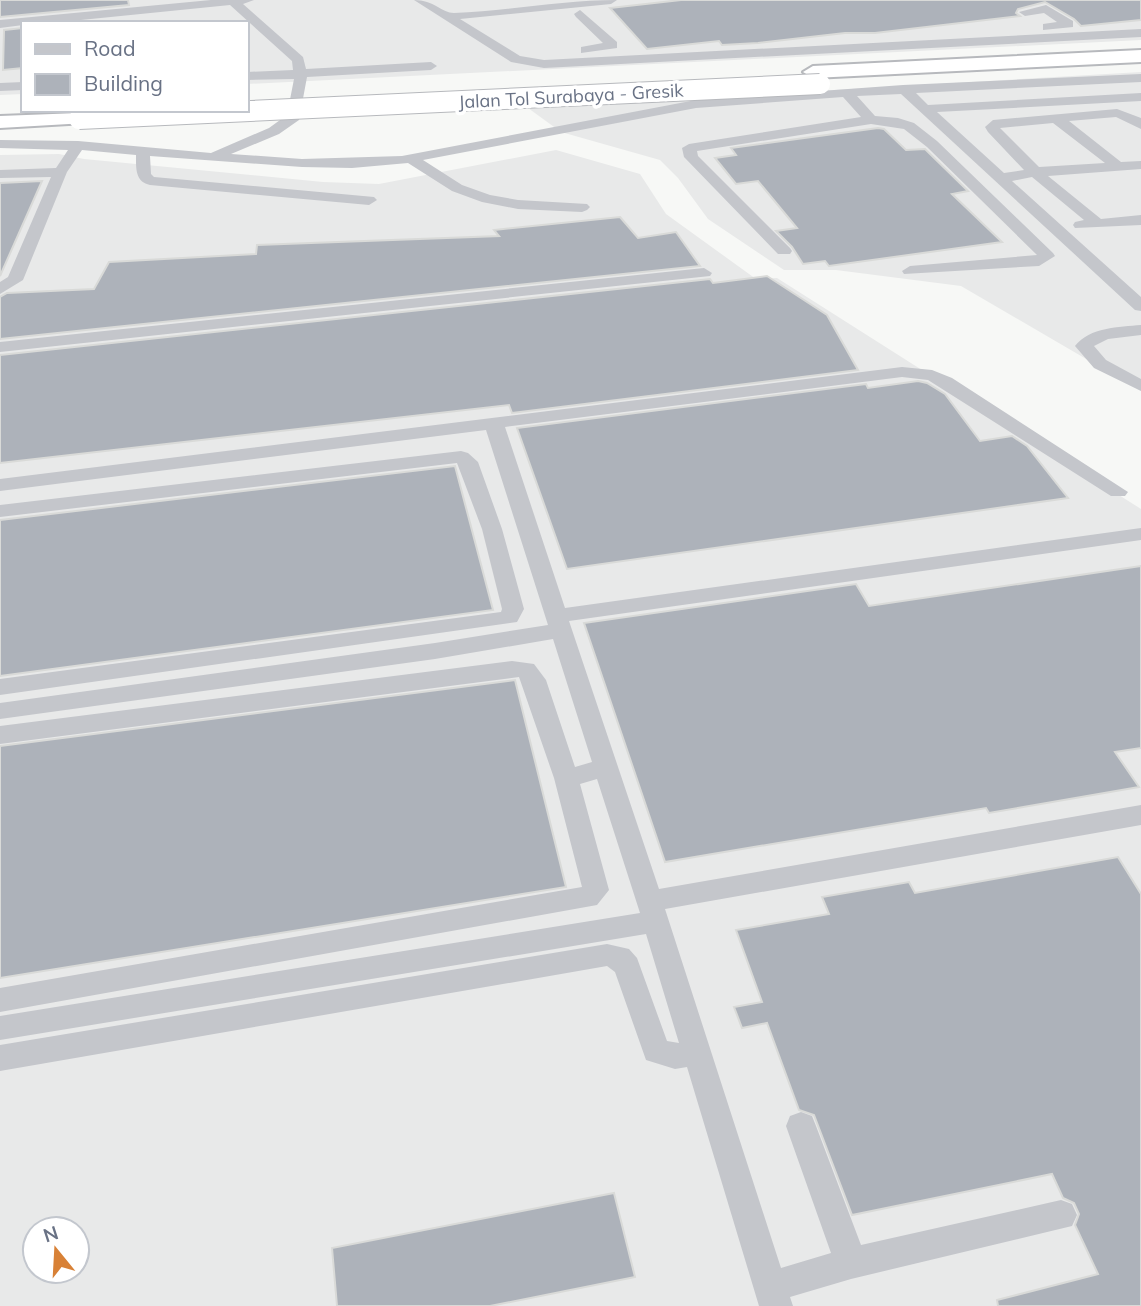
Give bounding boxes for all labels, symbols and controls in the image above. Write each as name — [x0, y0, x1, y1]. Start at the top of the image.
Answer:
legend — [21, 21, 248, 112]
text: Road — [84, 35, 135, 61]
text: Building — [84, 70, 163, 96]
street label: Jalan Tol Surabaya - Gresik — [458, 79, 685, 113]
north arrow — [21, 1215, 91, 1285]
text: N — [40, 1220, 61, 1247]

